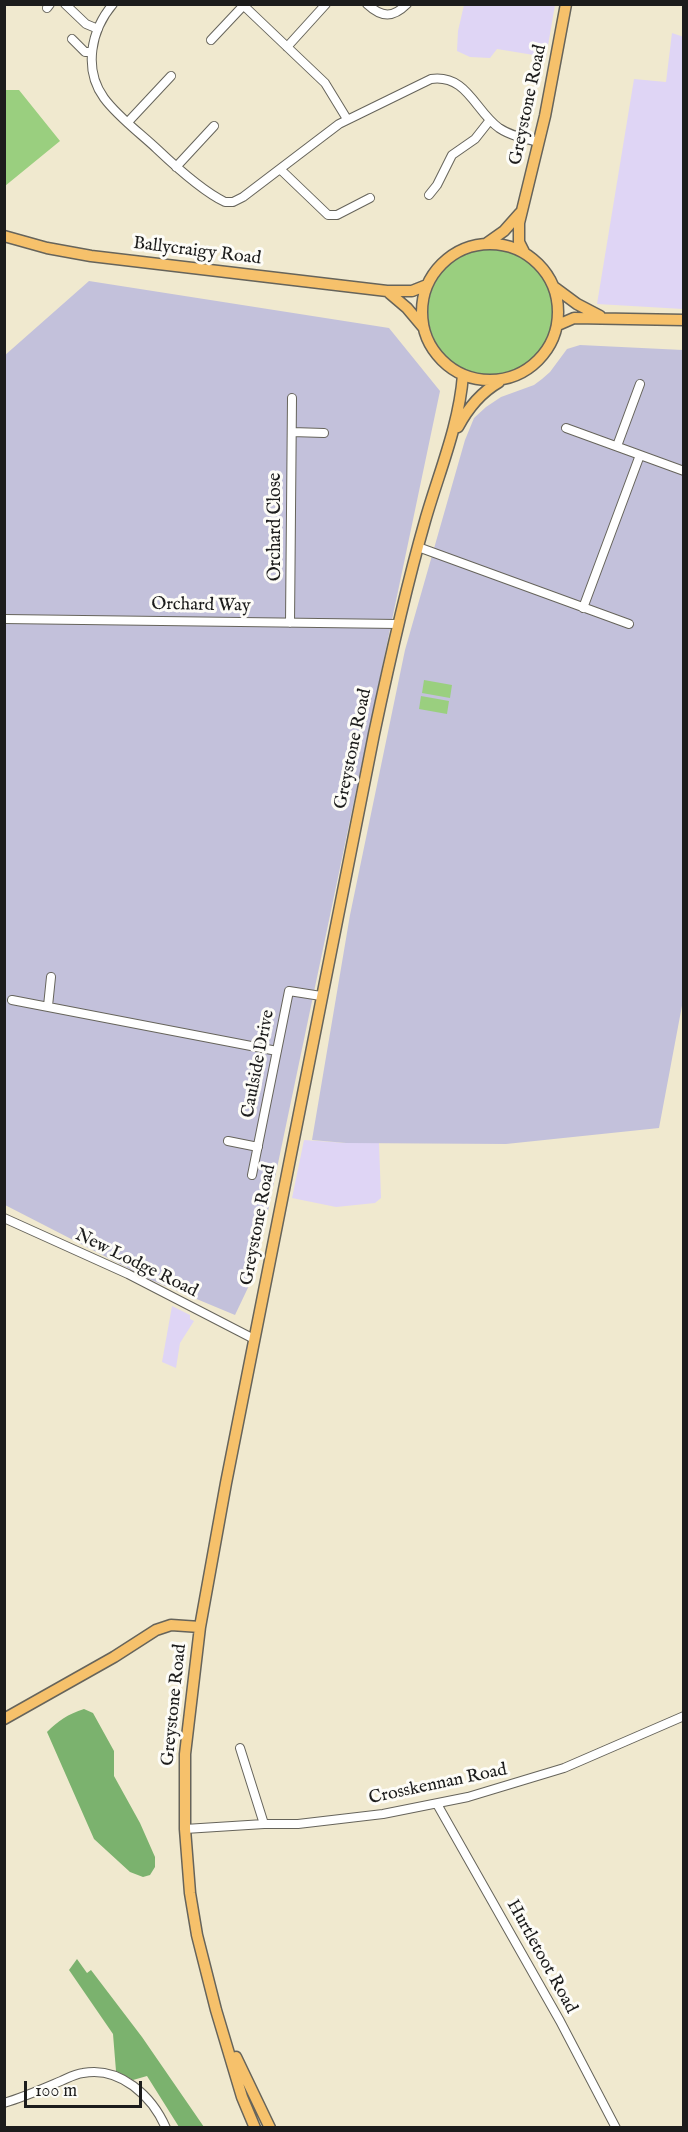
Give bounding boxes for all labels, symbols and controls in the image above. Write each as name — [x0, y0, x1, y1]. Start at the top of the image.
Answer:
street label: Greystone Road — [506, 43, 552, 167]
street label: Ballycraigy Road — [132, 233, 262, 271]
street label: Orchard Close — [265, 473, 287, 581]
street label: Orchard Way — [151, 594, 251, 618]
street label: Greystone Road — [331, 687, 377, 811]
street label: Caulside Drive — [238, 1008, 280, 1120]
street label: Greystone Road — [237, 1163, 281, 1287]
street label: New Lodge Road — [71, 1225, 201, 1303]
street label: Greystone Road — [158, 1643, 192, 1767]
street label: Crosskennan Road — [367, 1760, 509, 1810]
street label: Hurtletoot Road — [501, 1896, 581, 2018]
scale bar — [27, 2069, 146, 2107]
text: 100 m — [35, 2080, 77, 2103]

